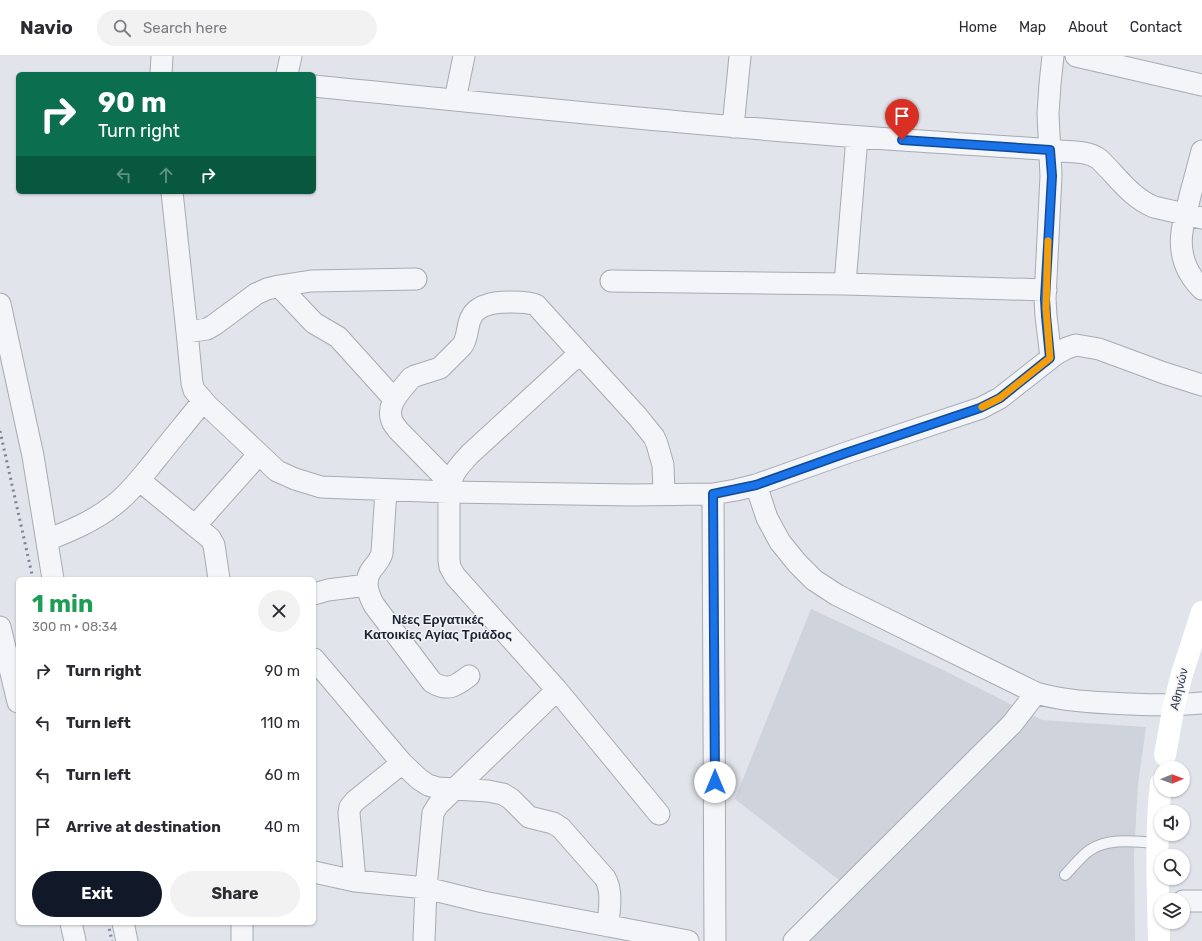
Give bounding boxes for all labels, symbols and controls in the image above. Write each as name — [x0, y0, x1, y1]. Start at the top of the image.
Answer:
search box — [97, 10, 377, 46]
text: Navio — [20, 16, 73, 39]
icon: search — [111, 17, 133, 39]
text: Search here — [143, 19, 227, 37]
text: Home — [959, 19, 997, 36]
text: Map — [1019, 19, 1046, 36]
text: About — [1068, 19, 1108, 36]
text: Contact — [1130, 19, 1182, 36]
text: 90 m — [98, 86, 167, 119]
icon: right — [32, 88, 84, 140]
pin — [885, 99, 919, 140]
icon: arrive — [891, 105, 913, 127]
text: Turn right — [98, 120, 180, 142]
icon: left — [113, 164, 135, 186]
icon: ahead — [155, 164, 177, 186]
icon: right — [197, 164, 219, 186]
text: 1 min — [32, 590, 93, 618]
button: close — [258, 590, 300, 632]
district label: Νέες Εργατικές Κατοικίες Αγίας Τριάδος — [364, 612, 512, 642]
text: 300 m · 08:34 — [32, 619, 117, 634]
icon: right — [32, 660, 54, 682]
text: Turn right — [66, 662, 141, 680]
text: 90 m — [265, 662, 300, 680]
street label: Αθηνών — [1167, 667, 1191, 711]
icon: left — [32, 712, 54, 734]
text: Turn left — [66, 714, 131, 732]
text: 110 m — [261, 714, 300, 732]
position arrow — [694, 761, 736, 803]
north arrow — [1154, 761, 1190, 797]
map controls — [1154, 761, 1190, 929]
icon: left — [32, 764, 54, 786]
text: Turn left — [66, 766, 131, 784]
text: 60 m — [264, 766, 300, 784]
button: sound — [1154, 805, 1190, 841]
icon: arrive — [32, 816, 54, 838]
text: Arrive at destination — [66, 818, 221, 836]
text: 40 m — [264, 818, 300, 836]
button: search — [1154, 849, 1190, 885]
button: Exit — [32, 871, 162, 917]
button: Share — [170, 871, 300, 917]
button: layers — [1154, 893, 1190, 929]

